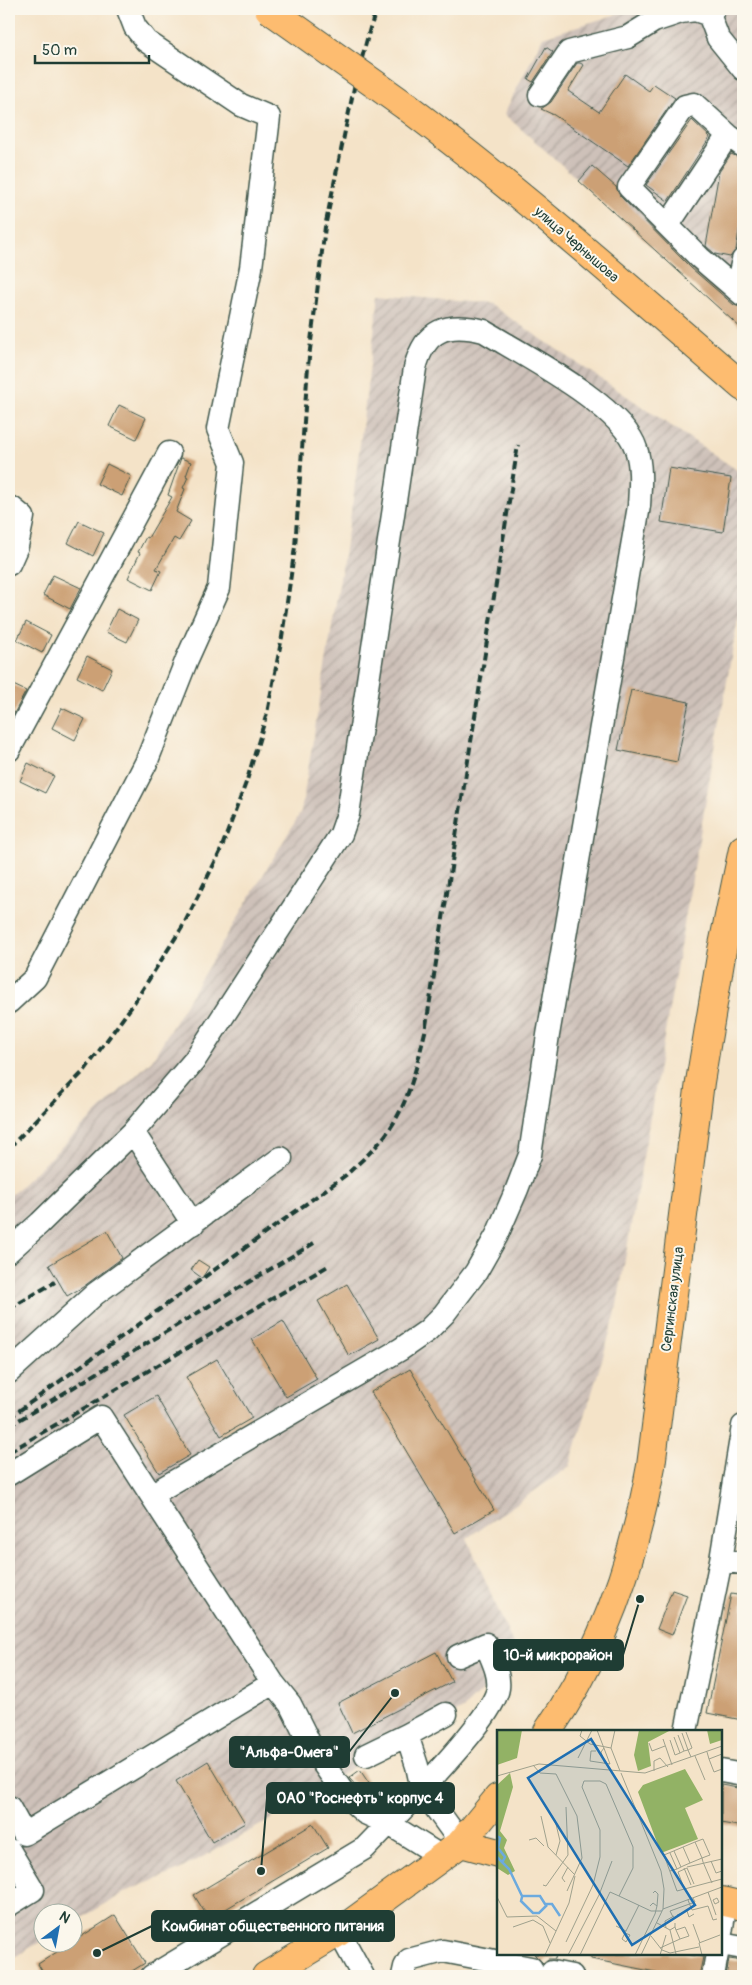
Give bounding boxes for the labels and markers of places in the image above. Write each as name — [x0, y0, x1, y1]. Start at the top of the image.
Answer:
callout: 10-й микрорайон — [494, 1640, 623, 1670]
callout: "Альфа-Омега" — [230, 1737, 349, 1767]
callout: ОАО "Роснефть" корпус 4 — [267, 1783, 454, 1813]
callout: Комбинат общественного питания — [152, 1911, 394, 1941]

